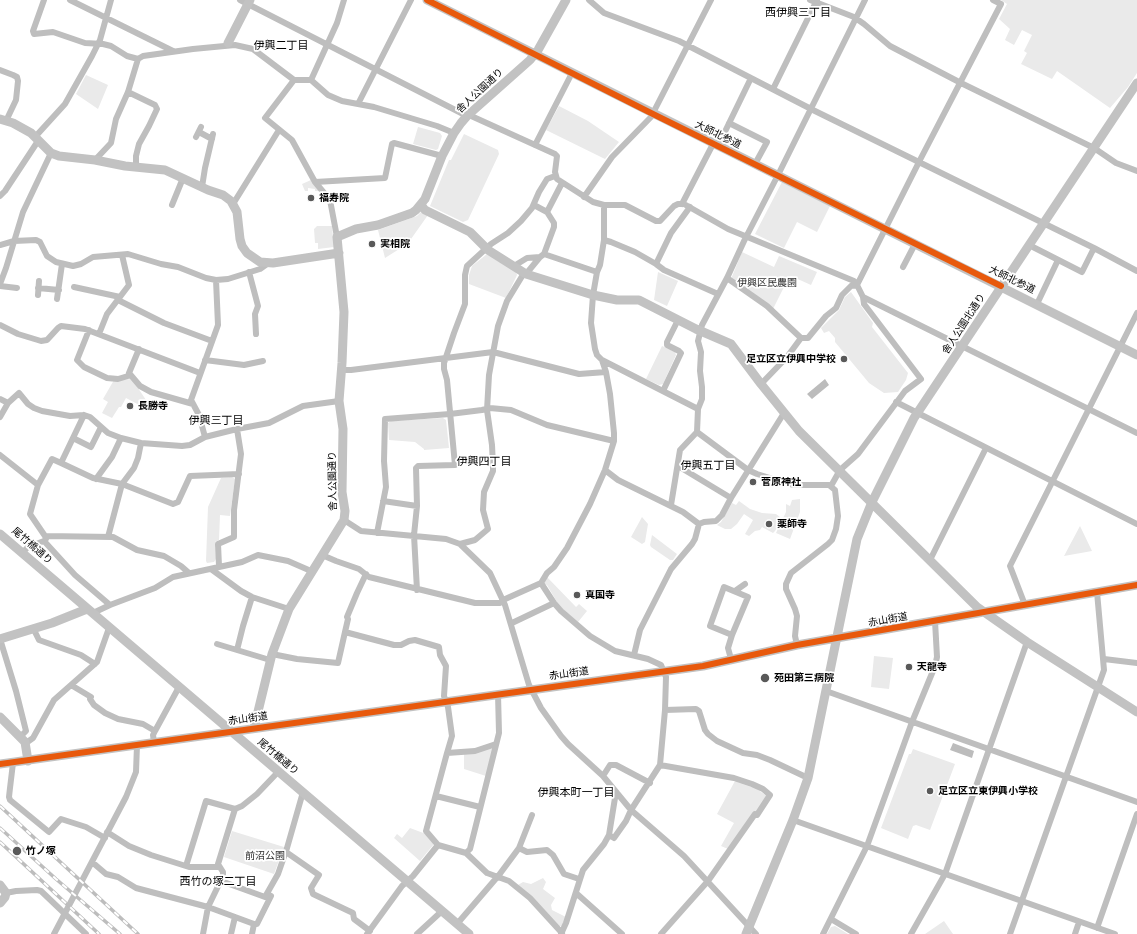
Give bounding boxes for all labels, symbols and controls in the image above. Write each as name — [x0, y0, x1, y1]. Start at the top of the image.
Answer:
district label: 西伊興三丁目 — [765, 6, 831, 20]
district label: 伊興二丁目 — [254, 39, 308, 53]
street label: 舎人公園通り — [454, 66, 506, 116]
street label: 大師北参道 — [693, 119, 743, 151]
place label: 福寿院 — [319, 192, 349, 204]
marker: 福寿院 — [306, 193, 316, 203]
place label: 実相院 — [380, 238, 410, 250]
marker: 実相院 — [367, 239, 377, 249]
street label: 大師北参道 — [987, 264, 1037, 296]
park label: 伊興区民農園 — [737, 277, 797, 289]
street label: 舎人公園北通り — [940, 291, 988, 357]
place label: 足立区立伊興中学校 — [746, 353, 836, 365]
marker: 足立区立伊興中学校 — [839, 354, 849, 364]
place label: 長勝寺 — [138, 400, 168, 412]
marker: 長勝寺 — [125, 401, 135, 411]
district label: 伊興三丁目 — [189, 414, 243, 428]
street label: 舎人公園通り — [326, 451, 340, 511]
district label: 伊興四丁目 — [457, 455, 511, 469]
district label: 伊興五丁目 — [681, 459, 735, 473]
place label: 菅原神社 — [761, 476, 801, 488]
marker: 菅原神社 — [748, 477, 758, 487]
place label: 薬師寺 — [777, 518, 807, 530]
marker: 薬師寺 — [764, 519, 774, 529]
street label: 尾竹橋通り — [9, 525, 55, 567]
place label: 真国寺 — [585, 589, 615, 601]
marker: 真国寺 — [572, 590, 582, 600]
street label: 赤山街道 — [867, 611, 909, 629]
place label: 天龍寺 — [917, 661, 947, 673]
marker: 天龍寺 — [904, 662, 914, 672]
street label: 赤山街道 — [548, 665, 590, 683]
marker: 苑田第三病院 — [759, 672, 771, 684]
place label: 苑田第三病院 — [774, 672, 834, 684]
street label: 赤山街道 — [227, 710, 269, 728]
street label: 尾竹橋通り — [255, 736, 301, 778]
place label: 足立区立東伊興小学校 — [938, 785, 1038, 797]
district label: 伊興本町一丁目 — [538, 786, 614, 800]
marker: 足立区立東伊興小学校 — [925, 786, 935, 796]
marker: 竹ノ塚 — [11, 845, 23, 857]
place label: 竹ノ塚 — [26, 845, 56, 857]
park label: 前沼公園 — [245, 850, 285, 862]
district label: 西竹の塚二丁目 — [180, 875, 256, 889]

